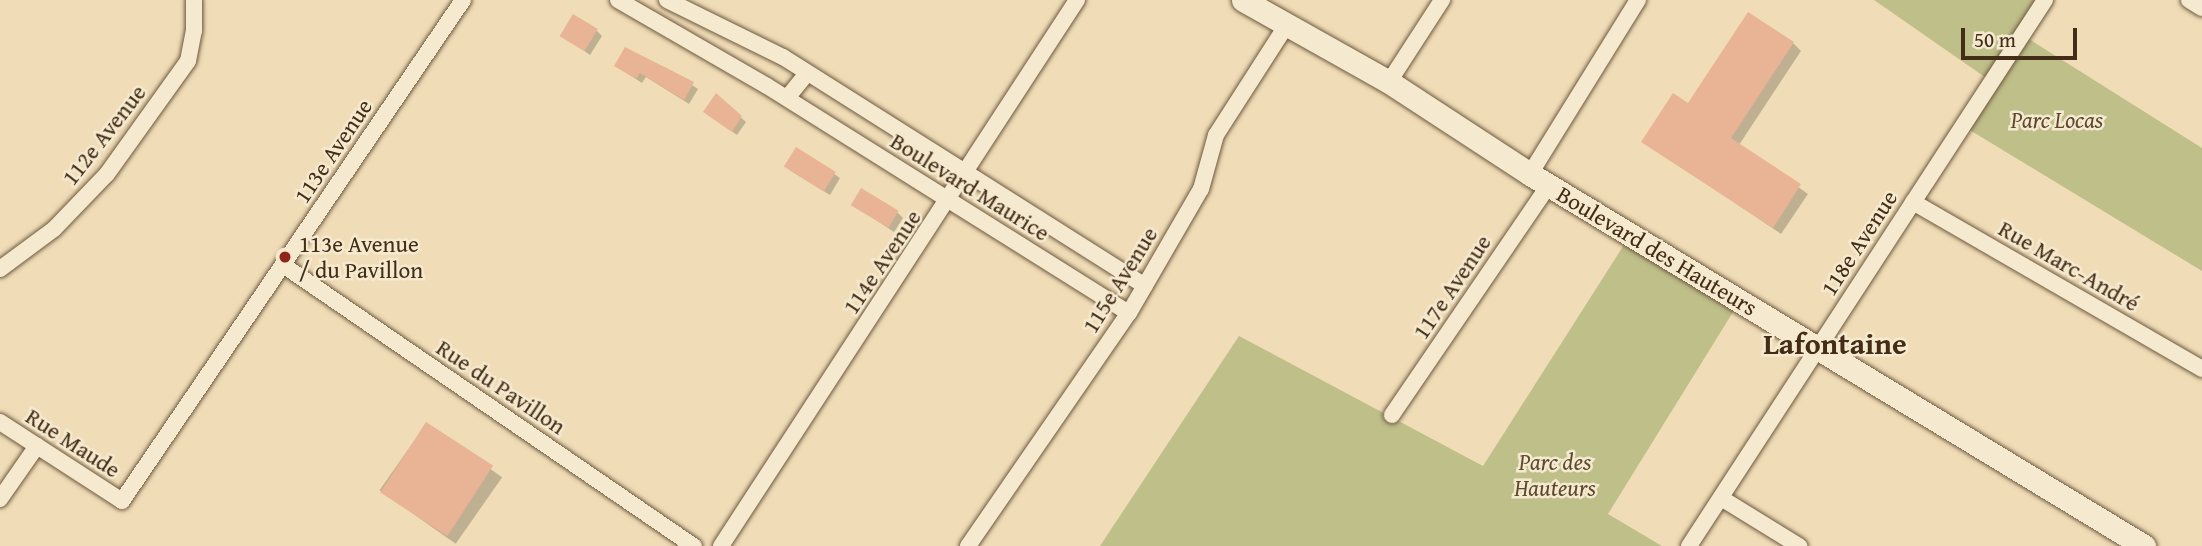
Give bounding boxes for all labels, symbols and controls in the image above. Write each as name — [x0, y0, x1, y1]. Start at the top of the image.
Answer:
scale bar — [1964, 14, 2080, 58]
text: 50 m — [1974, 24, 2016, 55]
street label: 112e Avenue — [56, 79, 152, 191]
street label: 113e Avenue — [288, 94, 378, 208]
park label: Parc Locas — [2011, 106, 2103, 134]
street label: Boulevard Maurice — [886, 127, 1054, 247]
street label: Boulevard des Hauteurs — [1552, 180, 1762, 322]
street label: 118e Avenue — [1815, 185, 1903, 301]
street label: 114e Avenue — [837, 205, 927, 319]
street label: Rue Marc-André — [1994, 215, 2144, 317]
street label: 115e Avenue — [1077, 222, 1163, 338]
place label: 113e Avenue / du Pavillon — [299, 230, 423, 284]
street label: 117e Avenue — [1407, 230, 1497, 344]
marker: 113e Avenue / du Pavillon — [277, 249, 293, 265]
district label: Lafontaine — [1763, 325, 1907, 361]
street label: Rue du Pavillon — [431, 334, 571, 440]
street label: Rue Maude — [21, 402, 125, 484]
park label: Parc des Hauteurs — [1514, 448, 1596, 502]

